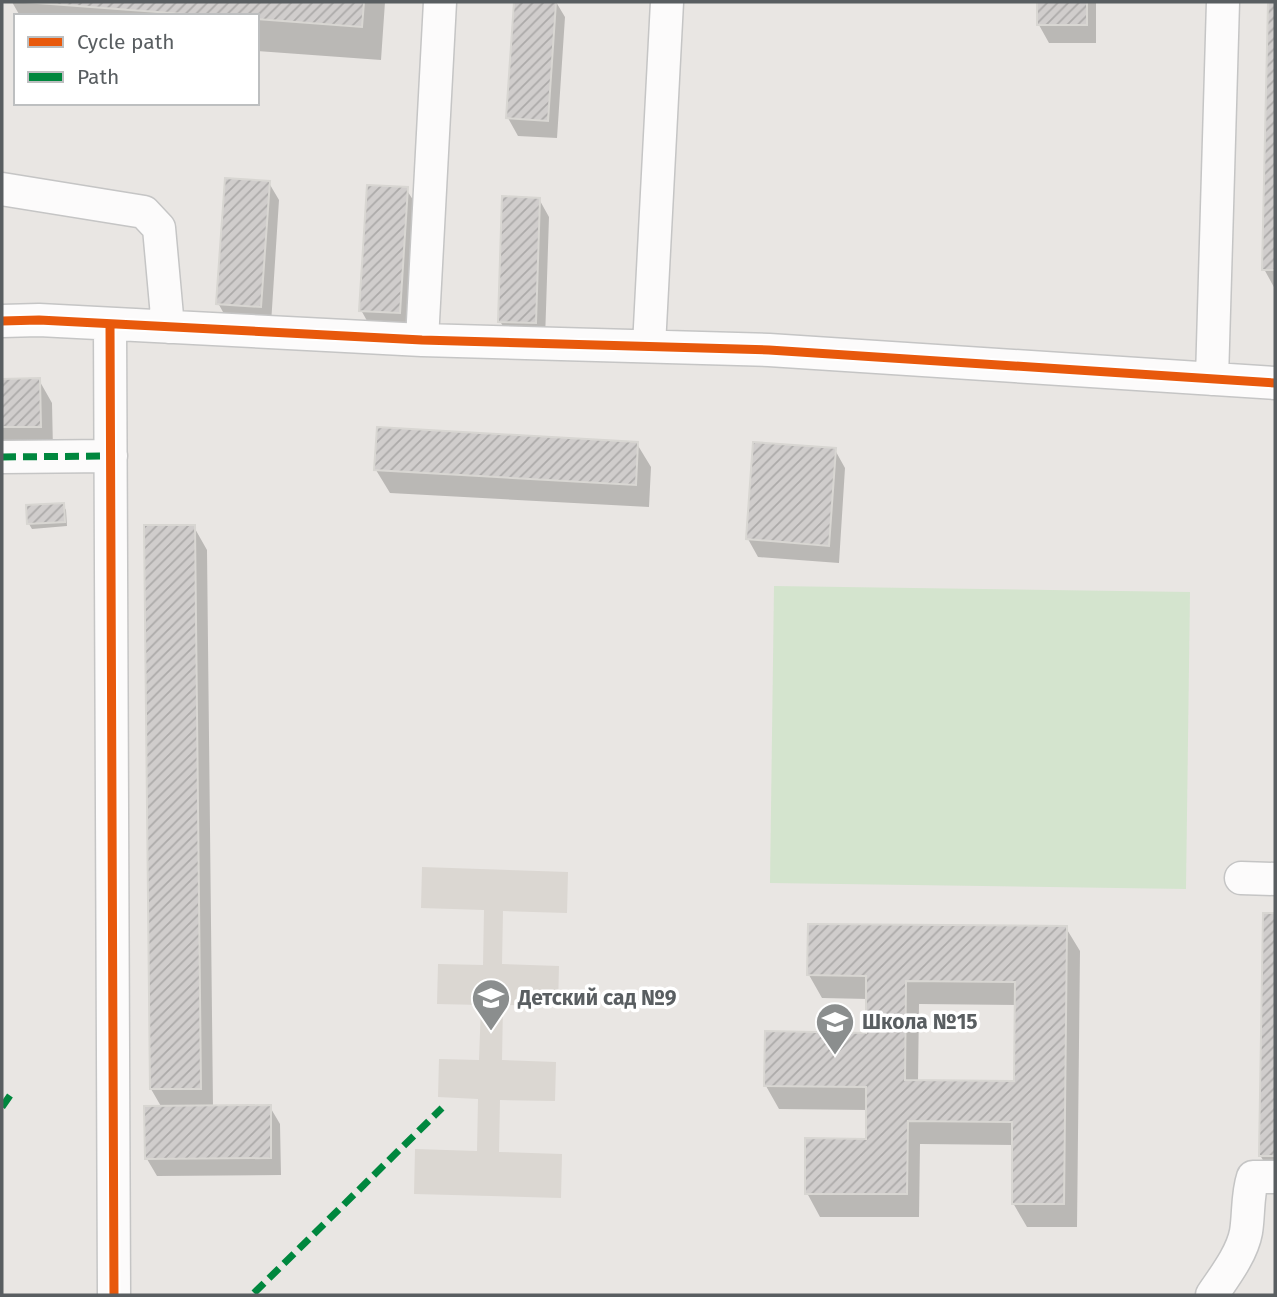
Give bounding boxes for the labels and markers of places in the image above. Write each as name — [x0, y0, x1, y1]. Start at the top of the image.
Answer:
school or university icon: Детский сад №9 — [470, 977, 512, 1032]
place label: Детский сад №9 — [517, 985, 677, 1011]
school or university icon: Школа №15 — [814, 1001, 856, 1056]
place label: Школа №15 — [862, 1009, 978, 1035]

